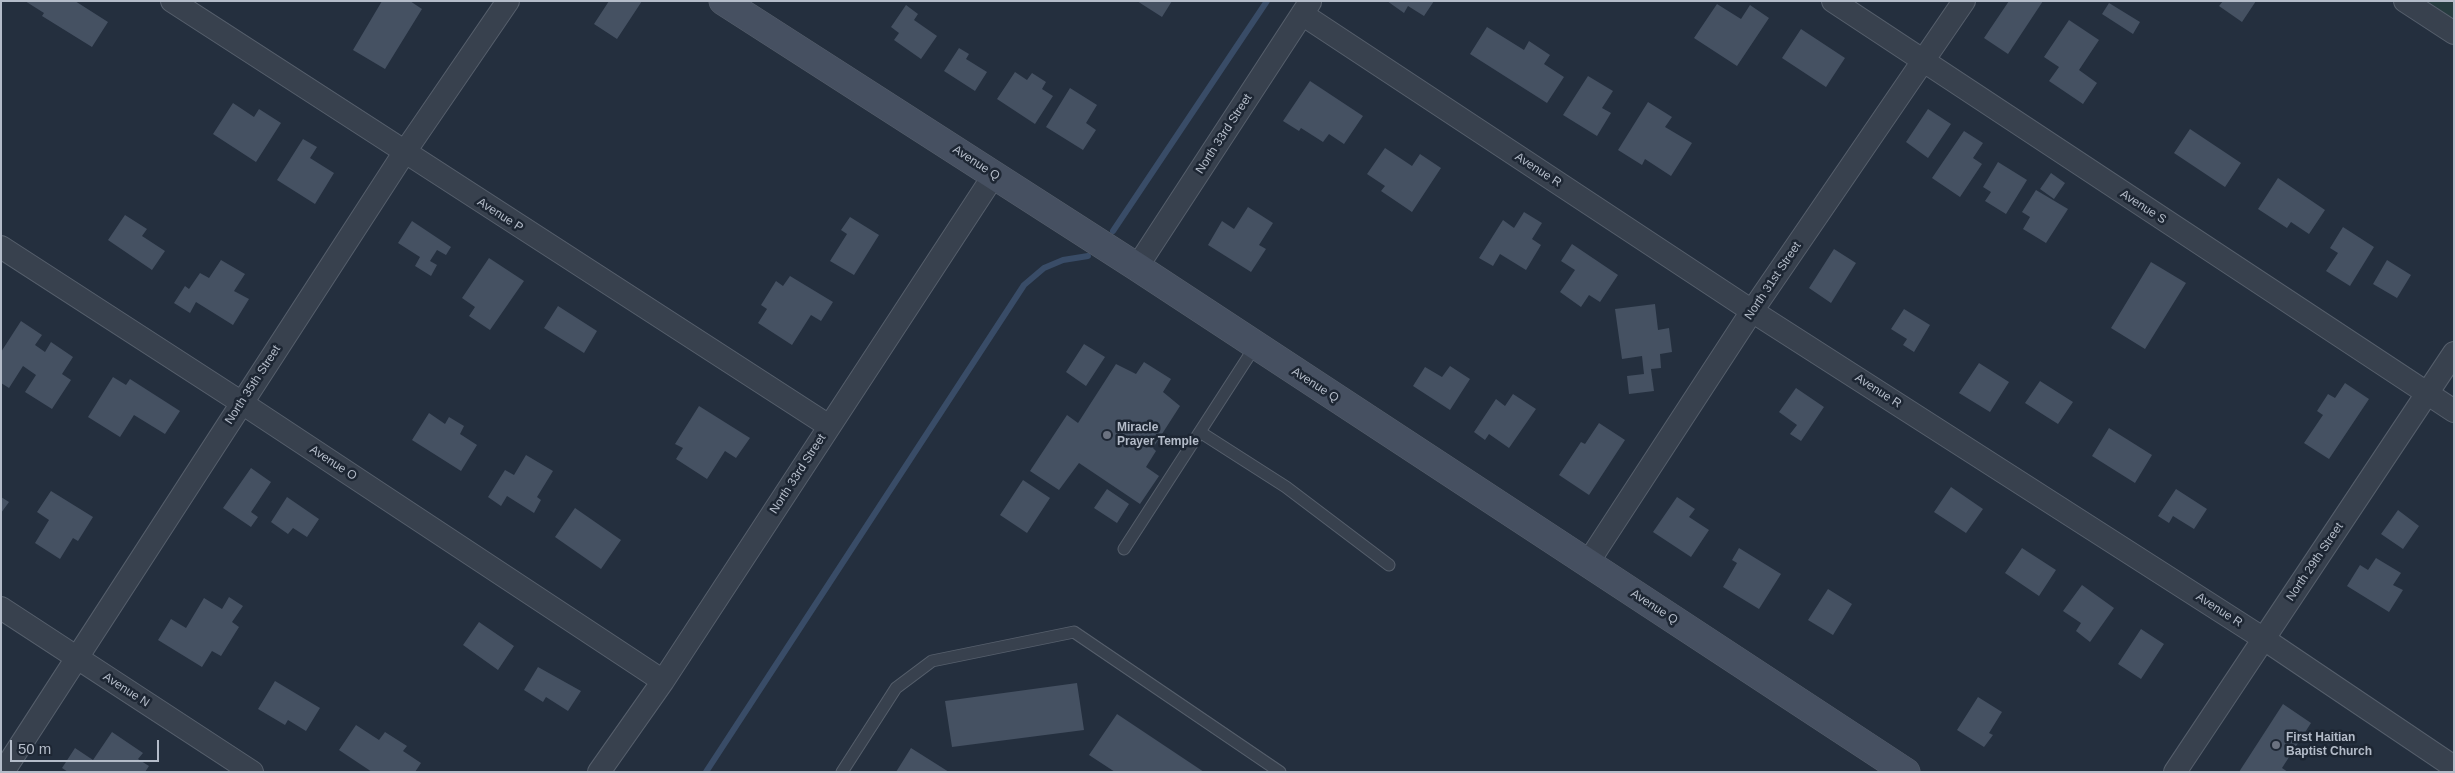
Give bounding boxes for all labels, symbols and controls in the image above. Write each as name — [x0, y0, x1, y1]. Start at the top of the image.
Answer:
street label: North 33rd Street — [1193, 91, 1255, 177]
street label: Avenue Q — [950, 142, 1002, 184]
street label: Avenue R — [1512, 150, 1564, 190]
street label: Avenue S — [2117, 187, 2169, 227]
street label: Avenue P — [474, 195, 526, 235]
street label: North 31st Street — [1742, 239, 1804, 323]
street label: North 35th Street — [222, 343, 284, 427]
street label: Avenue Q — [1289, 364, 1341, 406]
street label: Avenue R — [1852, 371, 1904, 411]
place label: Miracle Prayer Temple — [1117, 421, 1199, 449]
marker: Miracle Prayer Temple — [1101, 429, 1113, 441]
street label: North 33rd Street — [767, 431, 829, 517]
street label: Avenue O — [307, 442, 359, 484]
street label: North 29th Street — [2283, 520, 2347, 604]
street label: Avenue Q — [1628, 586, 1680, 628]
street label: Avenue R — [2193, 590, 2245, 630]
street label: Avenue N — [100, 670, 152, 710]
scale bar — [12, 730, 161, 762]
place label: First Haitian Baptist Church — [2286, 731, 2372, 759]
marker: First Haitian Baptist Church — [2270, 739, 2282, 751]
text: 50 m — [18, 740, 51, 757]

